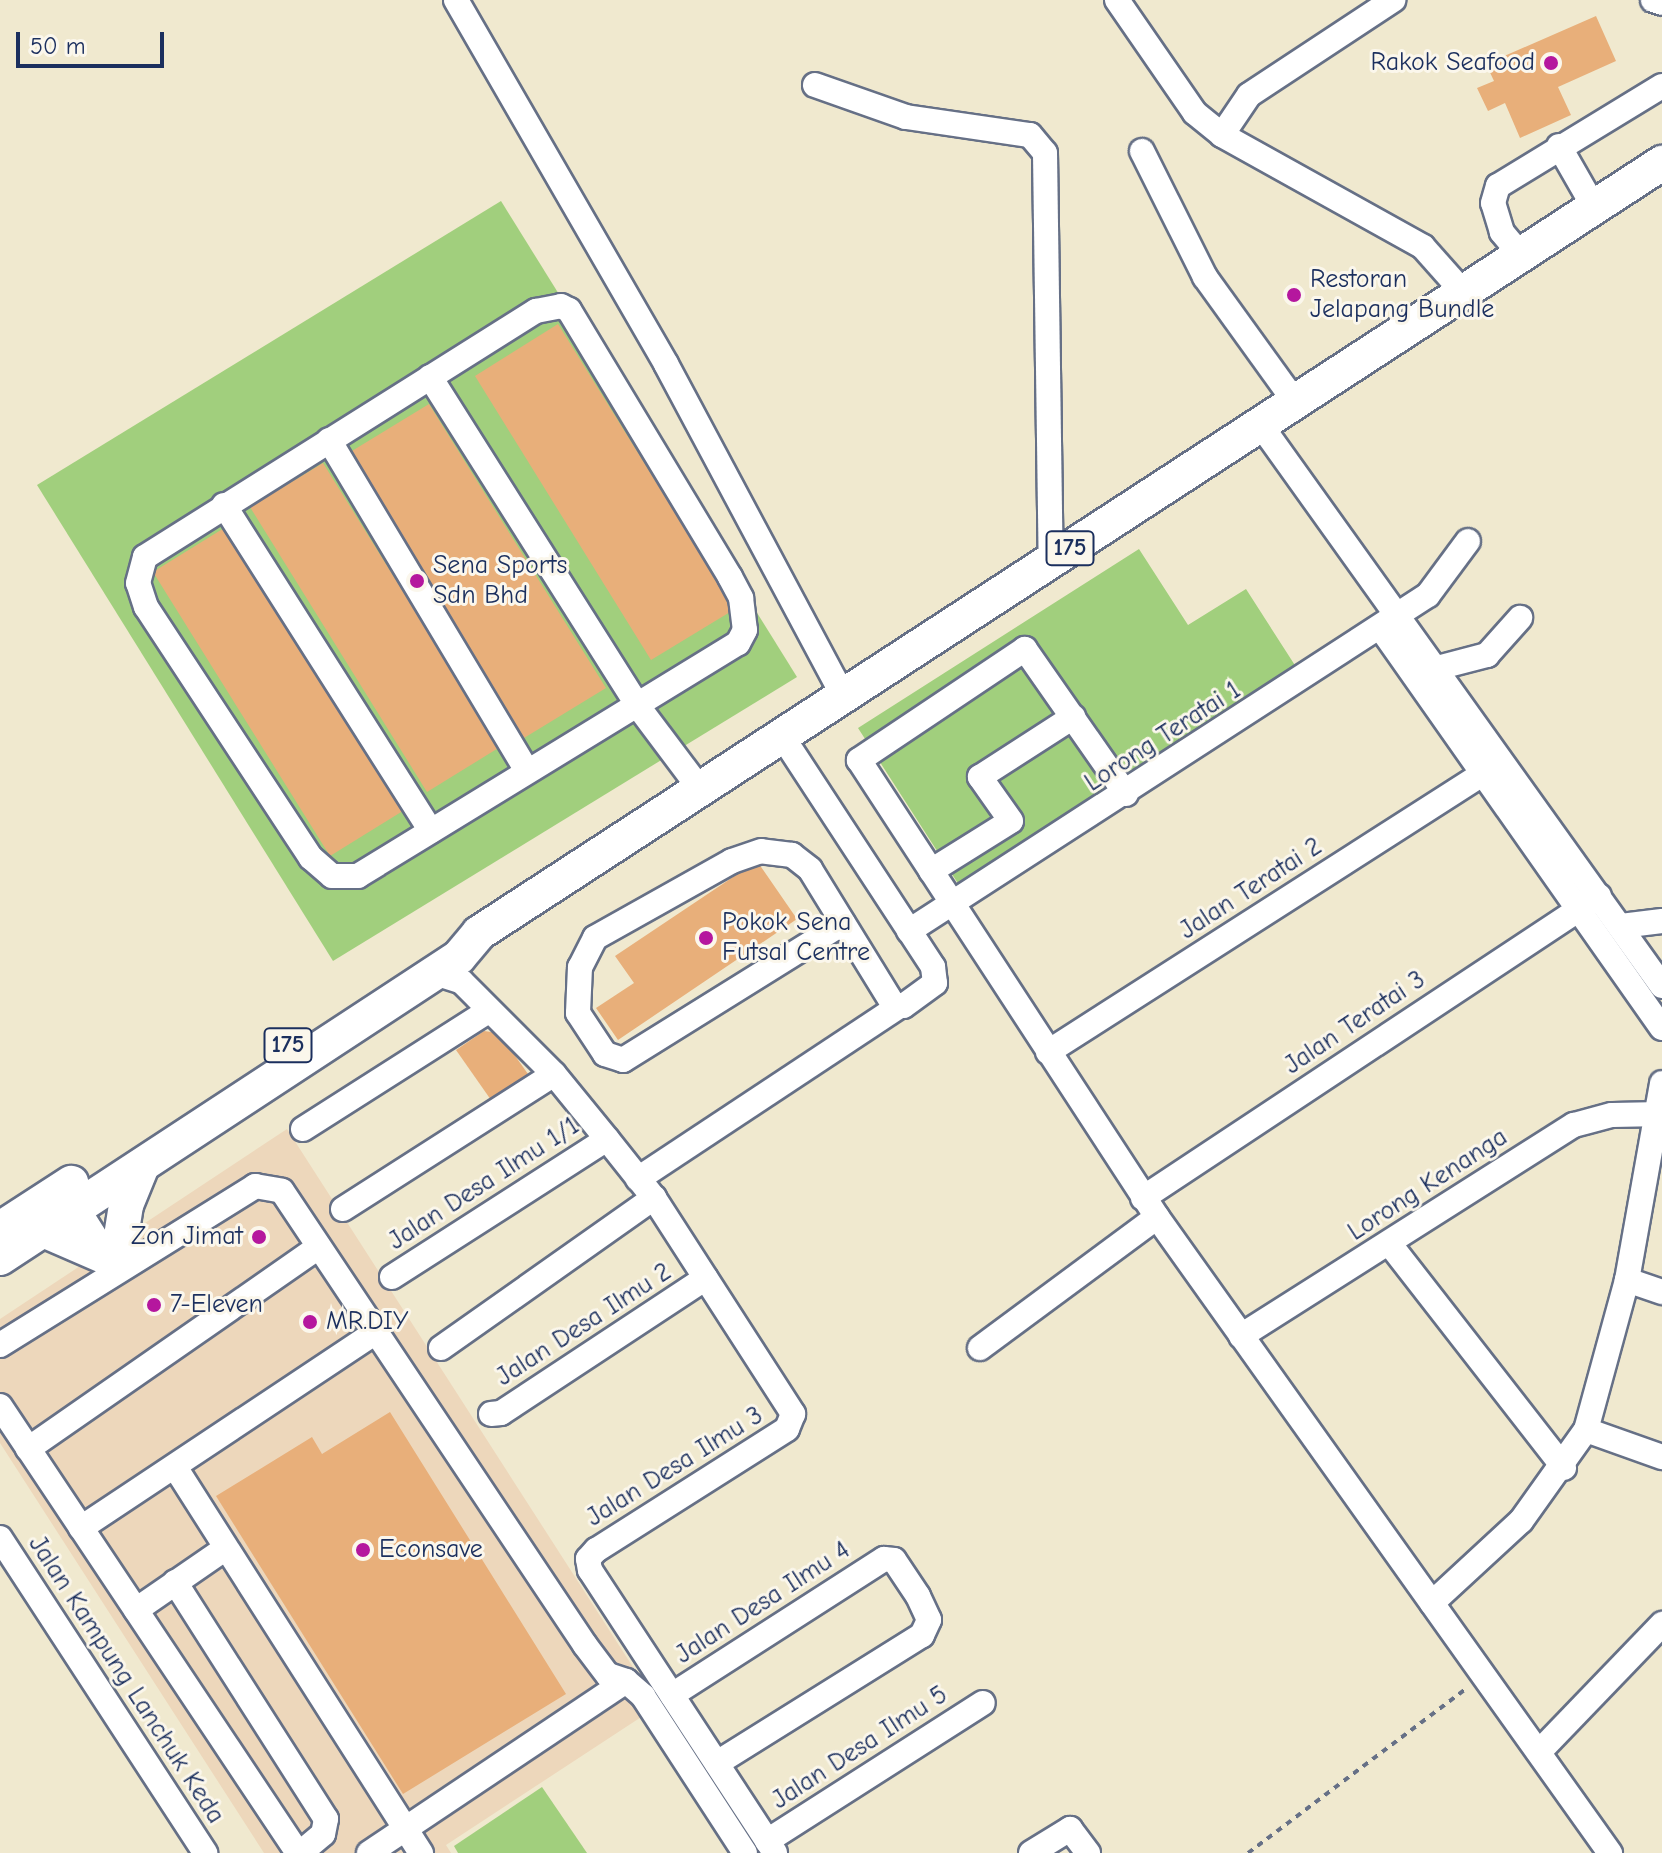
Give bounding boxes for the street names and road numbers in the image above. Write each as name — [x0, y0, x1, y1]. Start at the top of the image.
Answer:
road number: 175 — [1044, 528, 1096, 568]
street label: Lorong Teratai 1 — [1079, 675, 1247, 799]
street label: Jalan Teratai 2 — [1174, 831, 1328, 947]
street label: Jalan Teratai 3 — [1279, 964, 1431, 1082]
road number: 175 — [262, 1025, 314, 1065]
street label: Jalan Desa Ilmu 1/1 — [383, 1111, 585, 1257]
street label: Lorong Kenanga — [1342, 1122, 1514, 1248]
street label: Jalan Desa Ilmu 2 — [491, 1257, 677, 1393]
street label: Jalan Desa Ilmu 3 — [581, 1400, 769, 1534]
street label: Jalan Kampung Lanchuk Keda — [21, 1530, 231, 1830]
street label: Jalan Desa Ilmu 4 — [670, 1535, 856, 1671]
street label: Jalan Desa Ilmu 5 — [766, 1680, 954, 1816]

